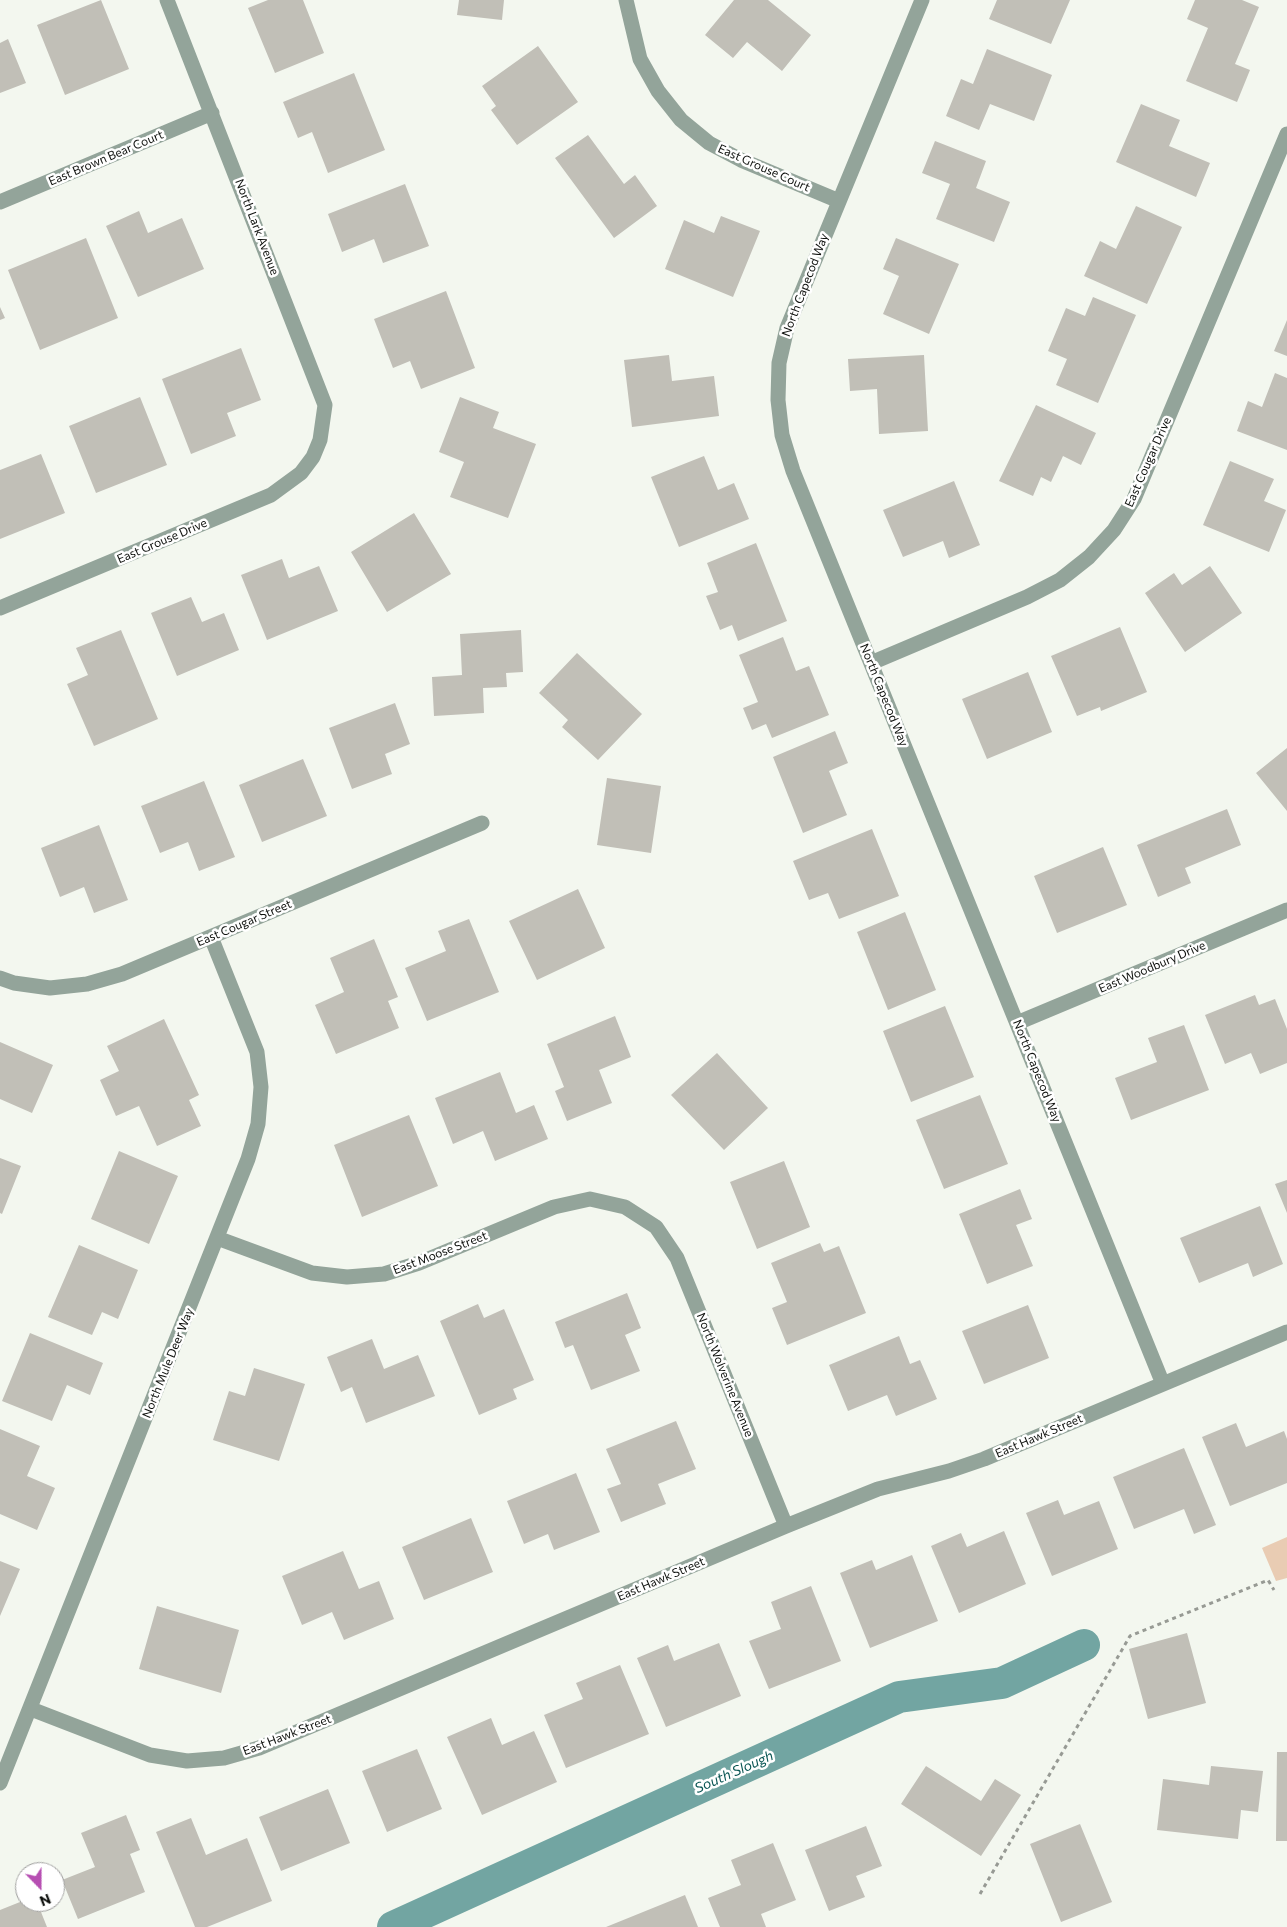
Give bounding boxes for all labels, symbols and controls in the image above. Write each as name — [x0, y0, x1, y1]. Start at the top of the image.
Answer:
street label: East Brown Bear Court — [46, 127, 166, 189]
street label: East Grouse Court — [716, 141, 812, 195]
street label: North Lark Avenue — [232, 177, 282, 277]
street label: North Capecod Way — [779, 231, 831, 339]
street label: East Cougar Drive — [1122, 415, 1174, 509]
street label: East Grouse Drive — [115, 516, 209, 566]
street label: North Capecod Way — [857, 642, 911, 748]
street label: East Cougar Street — [194, 896, 294, 950]
street label: East Woodbury Drive — [1096, 938, 1208, 996]
street label: North Capecod Way — [1010, 1018, 1064, 1124]
street label: East Moose Street — [391, 1228, 489, 1278]
street label: North Mule Deer Way — [139, 1306, 197, 1420]
street label: North Wolverine Avenue — [694, 1311, 756, 1439]
street label: East Hawk Street — [993, 1411, 1085, 1461]
street label: East Hawk Street — [615, 1554, 707, 1604]
street label: East Hawk Street — [241, 1712, 333, 1758]
water label: South Slough — [692, 1747, 776, 1797]
north arrow — [15, 1862, 65, 1912]
text: N — [37, 1891, 53, 1910]

